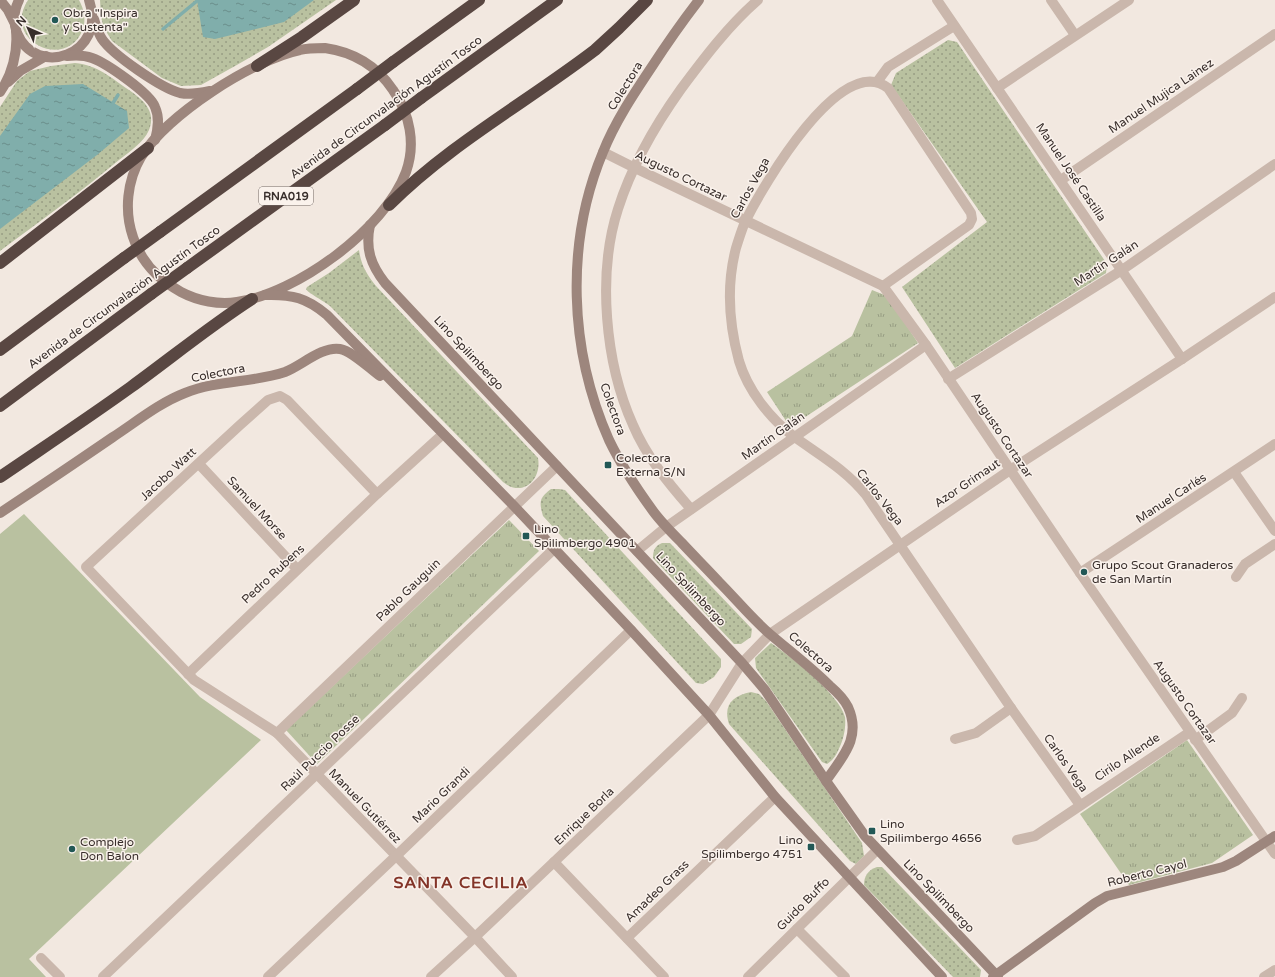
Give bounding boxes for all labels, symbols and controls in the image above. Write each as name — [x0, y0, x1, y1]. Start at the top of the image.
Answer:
place label: Obra "Inspira y Sustenta" — [63, 6, 138, 34]
north arrow — [8, 8, 48, 48]
text: N — [14, 14, 29, 29]
marker: Obra "Inspira y Sustenta" — [50, 15, 60, 25]
street label: Avenida de Circunvalación Agustín Tosco — [287, 33, 485, 181]
street label: Manuel Mujica Lainez — [1106, 56, 1216, 136]
street label: Colectora — [605, 59, 645, 113]
street label: Manuel José Castilla — [1033, 120, 1109, 224]
street label: Augusto Cortazar — [633, 148, 729, 204]
street label: Carlos Vega — [727, 155, 773, 221]
road number: RNA019 — [259, 187, 313, 205]
street label: Avenida de Circunvalación Agustín Tosco — [25, 223, 223, 371]
street label: Martín Galán — [1071, 237, 1141, 289]
street label: Lino Spilimbergo — [431, 313, 507, 393]
street label: Colectora — [190, 361, 246, 385]
street label: Colectora — [597, 381, 629, 437]
street label: Augusto Cortazar — [968, 390, 1036, 481]
street label: Martín Galán — [739, 409, 807, 463]
street label: Jacobo Watt — [137, 444, 199, 503]
place label: Colectora Externa S/N — [616, 451, 686, 479]
street label: Azor Grimaut — [931, 456, 1003, 510]
marker: Colectora Externa S/N — [603, 460, 613, 470]
street label: Carlos Vega — [854, 466, 906, 528]
street label: Manuel Carlés — [1133, 470, 1209, 526]
street label: Samuel Morse — [224, 474, 290, 543]
place label: Lino Spilimbergo 4901 — [534, 522, 636, 550]
marker: Lino Spilimbergo 4901 — [521, 531, 531, 541]
street label: Pedro Rubens — [239, 541, 307, 607]
street label: Lino Spilimbergo — [653, 549, 729, 629]
street label: Pablo Gauguin — [373, 556, 443, 624]
place label: Grupo Scout Granaderos de San Martín — [1092, 558, 1234, 586]
marker: Grupo Scout Granaderos de San Martín — [1079, 567, 1089, 577]
street label: Colectora — [786, 629, 836, 675]
street label: Augusto Cortazar — [1151, 657, 1220, 747]
street label: Raúl Puccio Posse — [278, 712, 362, 794]
street label: Cirilo Allende — [1092, 730, 1162, 784]
street label: Carlos Vega — [1041, 731, 1091, 795]
street label: Mario Grandi — [409, 764, 473, 826]
street label: Manuel Gutiérrez — [326, 766, 404, 846]
street label: Enrique Borla — [551, 784, 617, 848]
place label: Lino Spilimbergo 4656 — [880, 817, 982, 845]
marker: Lino Spilimbergo 4656 — [867, 826, 877, 836]
place label: Lino Spilimbergo 4751 — [701, 833, 803, 861]
place label: Complejo Don Balon — [80, 835, 139, 863]
marker: Lino Spilimbergo 4751 — [806, 842, 816, 852]
marker: Complejo Don Balon — [67, 844, 77, 854]
street label: Roberto Cayol — [1106, 856, 1188, 890]
street label: Amadeo Grass — [622, 857, 692, 925]
street label: Lino Spilimbergo — [901, 857, 977, 935]
district label: SANTA CECILIA — [393, 873, 529, 893]
street label: Guido Buffo — [774, 875, 832, 933]

